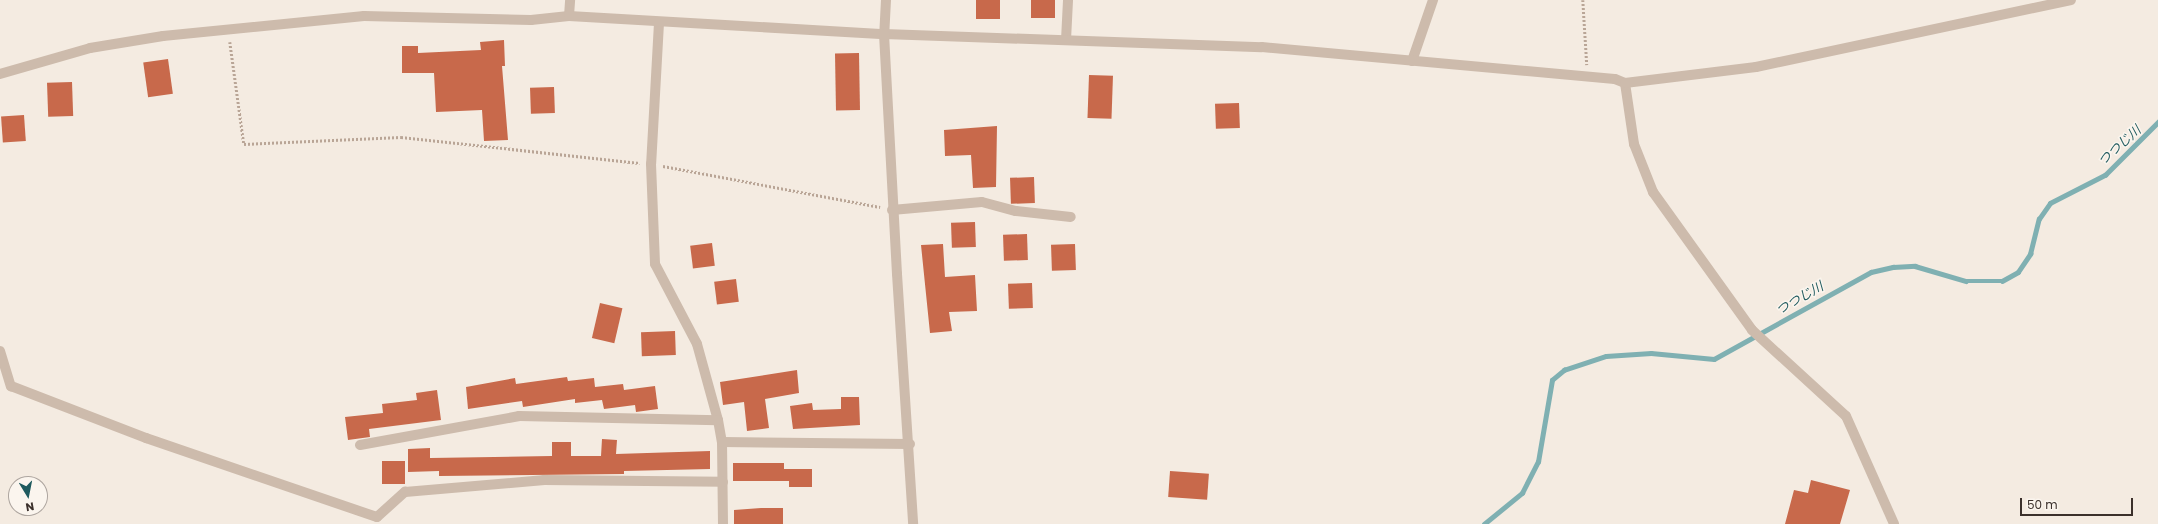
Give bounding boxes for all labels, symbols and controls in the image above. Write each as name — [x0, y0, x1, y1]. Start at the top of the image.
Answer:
water label: つつじ川 — [2095, 123, 2145, 169]
water label: つつじ川 — [1774, 279, 1826, 319]
north arrow — [8, 476, 48, 516]
scale bar — [2022, 490, 2135, 516]
text: 50 m — [2027, 496, 2058, 513]
text: N — [24, 498, 35, 515]

